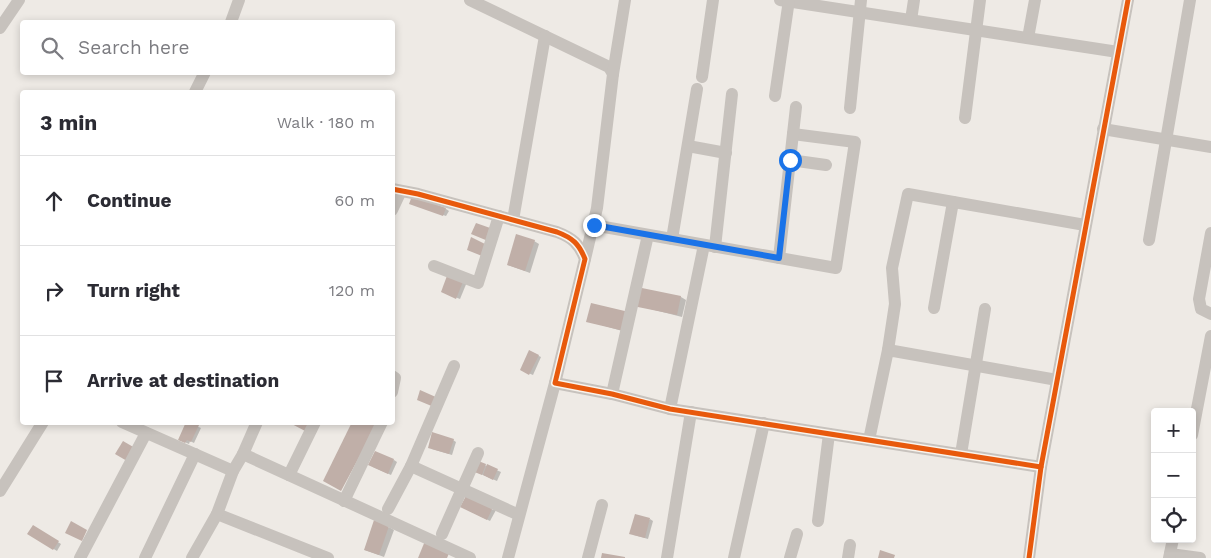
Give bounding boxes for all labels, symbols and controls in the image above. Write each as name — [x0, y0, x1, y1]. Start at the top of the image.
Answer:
search box — [20, 20, 395, 75]
icon: search — [38, 34, 66, 62]
text: Search here — [78, 36, 189, 59]
text: 3 min — [40, 110, 97, 135]
text: Walk · 180 m — [277, 113, 375, 132]
route start — [779, 149, 802, 172]
icon: ahead — [40, 187, 68, 215]
text: Continue — [87, 189, 171, 212]
text: 60 m — [335, 191, 375, 210]
route end — [583, 214, 606, 237]
icon: right — [40, 277, 68, 305]
text: Turn right — [87, 279, 180, 302]
text: 120 m — [329, 281, 375, 300]
icon: arrive — [40, 367, 68, 395]
text: Arrive at destination — [87, 369, 279, 392]
map controls — [1151, 408, 1196, 543]
button: + — [1151, 408, 1196, 453]
button: − — [1151, 453, 1196, 498]
button: locate — [1151, 498, 1196, 543]

